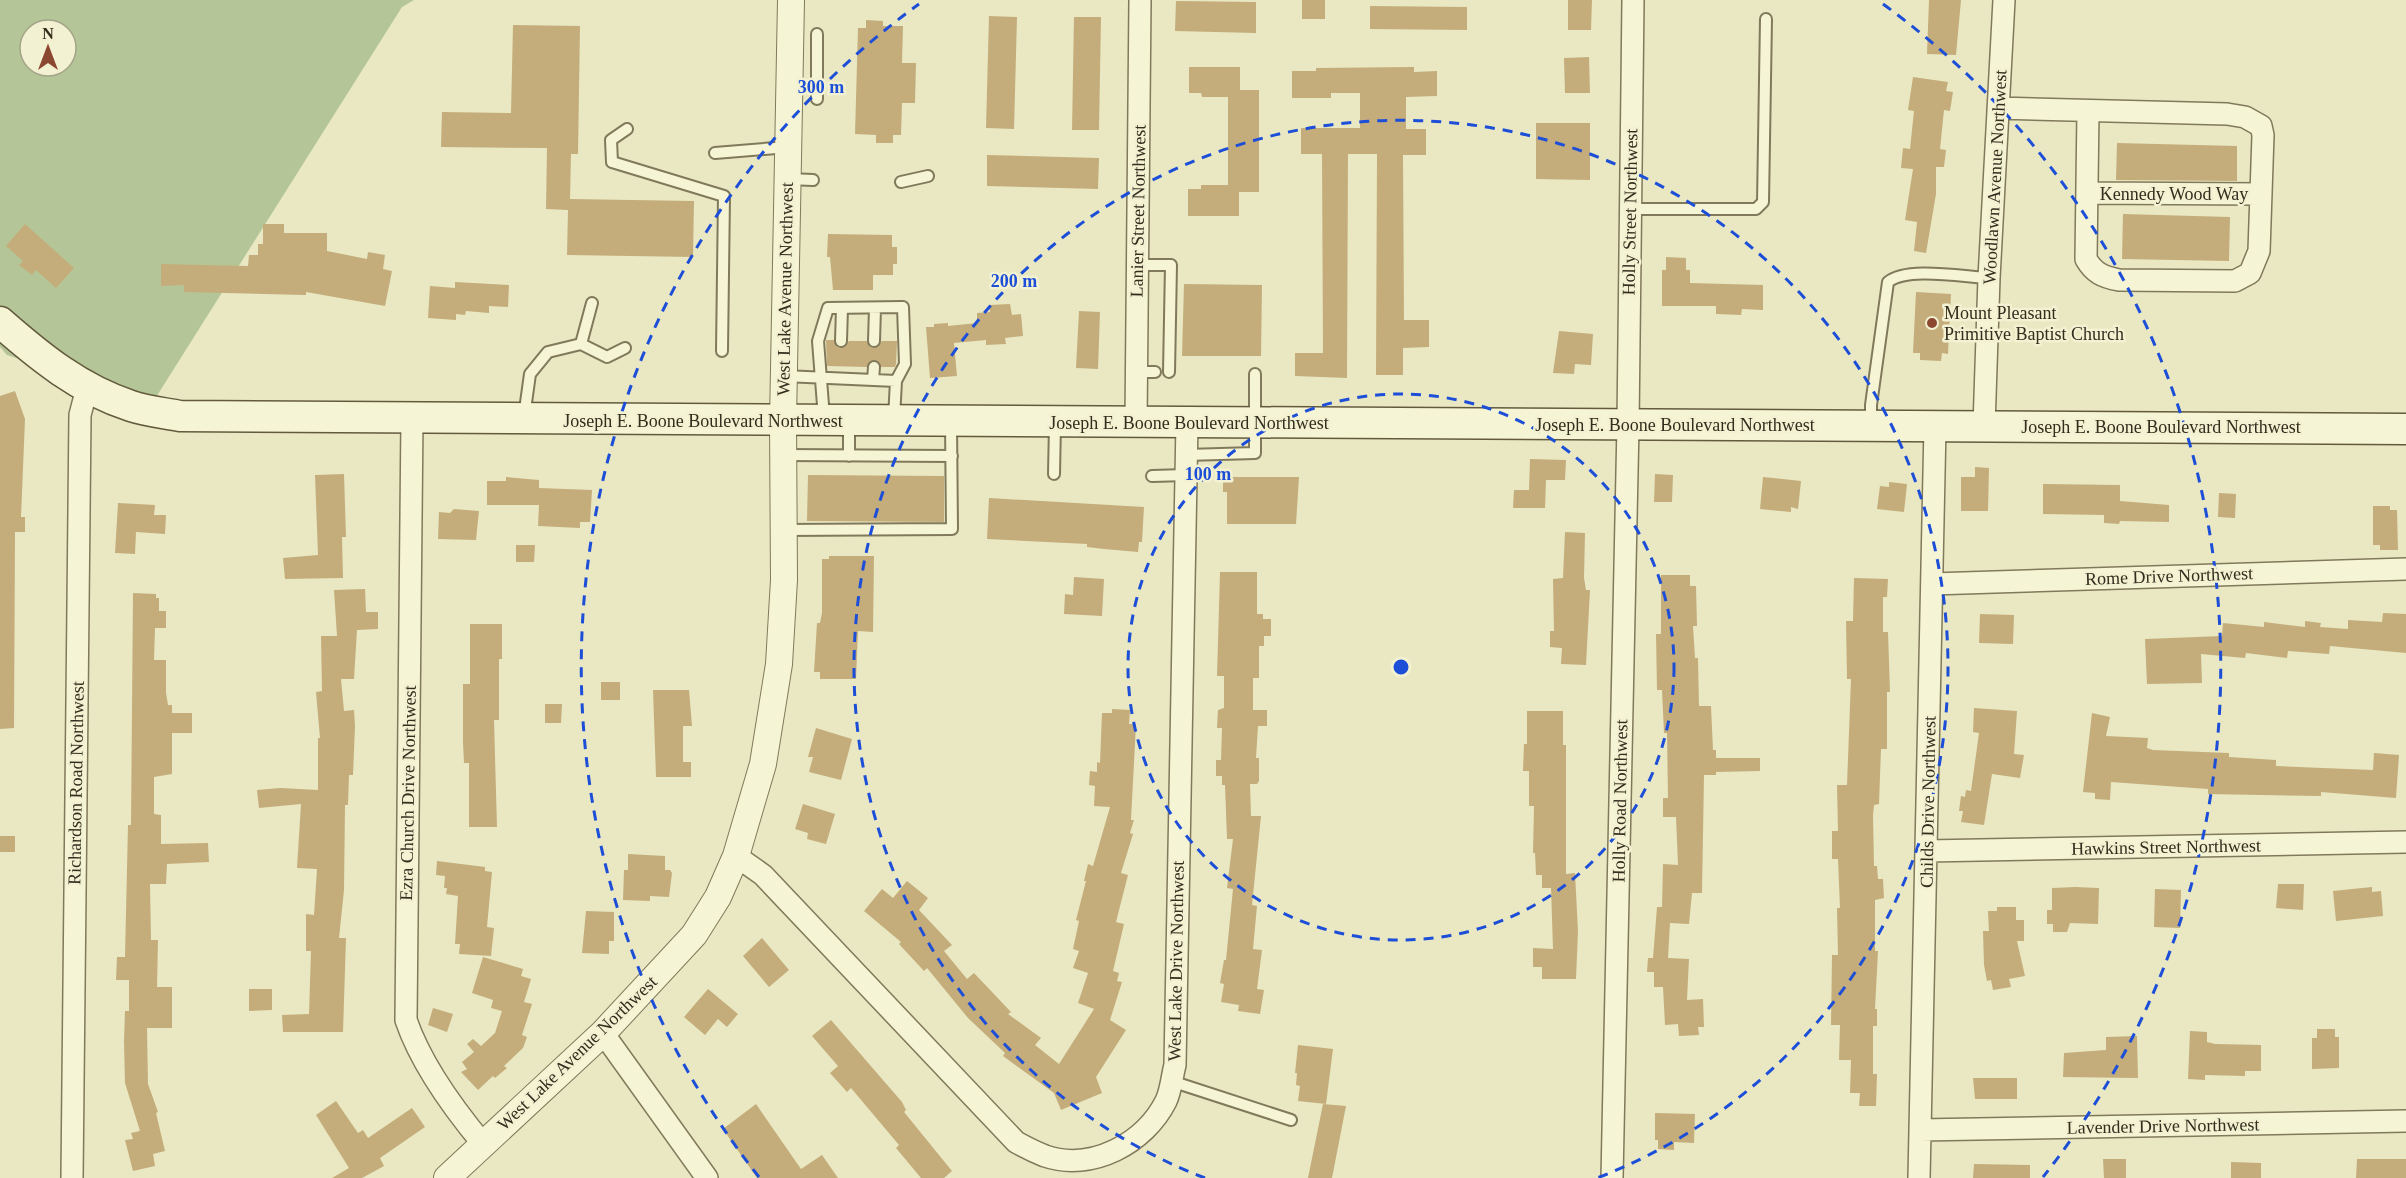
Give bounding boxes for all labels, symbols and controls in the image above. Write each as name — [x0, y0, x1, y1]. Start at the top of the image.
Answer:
north arrow — [18, 18, 78, 78]
text: N — [42, 25, 54, 42]
street label: Woodlawn Avenue Northwest — [1979, 69, 2011, 285]
text: 300 m — [798, 77, 844, 97]
street label: Lanier Street Northwest — [1126, 124, 1150, 298]
street label: Holly Street Northwest — [1619, 128, 1641, 296]
street label: West Lake Avenue Northwest — [773, 182, 797, 396]
street label: Kennedy Wood Way — [2100, 184, 2248, 204]
text: 200 m — [991, 271, 1037, 291]
place label: Mount Pleasant Primitive Baptist Church — [1944, 303, 2124, 344]
marker: Mount Pleasant Primitive Baptist Church — [1925, 316, 1939, 330]
street label: Joseph E. Boone Boulevard Northwest — [563, 411, 843, 431]
street label: Joseph E. Boone Boulevard Northwest — [1049, 413, 1329, 433]
street label: Joseph E. Boone Boulevard Northwest — [1535, 415, 1815, 435]
street label: Joseph E. Boone Boulevard Northwest — [2021, 417, 2301, 437]
text: 100 m — [1185, 464, 1231, 484]
street label: Rome Drive Northwest — [2085, 563, 2253, 589]
centre of rings — [1391, 657, 1411, 677]
street label: Richardson Road Northwest — [64, 681, 88, 885]
street label: Ezra Church Drive Northwest — [396, 685, 420, 901]
street label: Childs Drive Northwest — [1917, 716, 1939, 888]
street label: Holly Road Northwest — [1609, 719, 1631, 883]
street label: Hawkins Street Northwest — [2071, 835, 2261, 859]
street label: West Lake Drive Northwest — [1164, 860, 1188, 1062]
street label: West Lake Avenue Northwest — [493, 972, 661, 1134]
street label: Lavender Drive Northwest — [2066, 1114, 2260, 1138]

